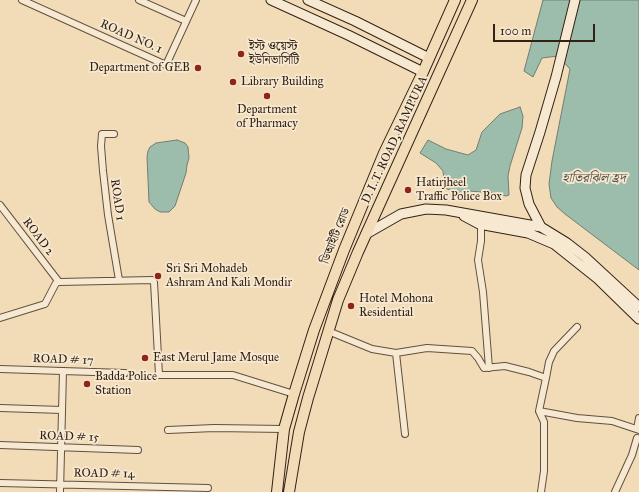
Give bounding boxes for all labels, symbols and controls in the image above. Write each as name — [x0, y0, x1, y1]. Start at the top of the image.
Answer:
scale bar — [495, 16, 597, 42]
street label: ROAD NO. 1 — [98, 17, 164, 57]
text: 100 m — [500, 24, 531, 38]
place label: ইস্ট ওয়েস্ট ইউনিভার্সিটি — [249, 40, 299, 68]
marker: ইস্ট ওয়েস্ট ইউনিভার্সিটি — [236, 49, 246, 59]
place label: Department of GEB — [89, 61, 190, 75]
marker: Department of GEB — [193, 63, 203, 73]
street label: D. I. T. ROAD, RAMPURA — [359, 74, 431, 206]
place label: Library Building — [241, 75, 323, 89]
marker: Library Building — [228, 77, 238, 87]
marker: Department of Pharmacy — [262, 91, 272, 101]
place label: Department of Pharmacy — [236, 103, 298, 131]
water label: হাতিরঝিল হ্রদ — [562, 171, 626, 187]
place label: Hatirjheel Traffic Police Box — [416, 176, 502, 204]
street label: ROAD 1 — [107, 178, 127, 222]
marker: Hatirjheel Traffic Police Box — [403, 185, 413, 195]
street label: ডিআইটি রোড — [318, 206, 354, 266]
street label: ROAD 2 — [19, 215, 57, 259]
place label: Sri Sri Mohadeb Ashram And Kali Mondir — [166, 262, 292, 290]
marker: Sri Sri Mohadeb Ashram And Kali Mondir — [153, 271, 163, 281]
place label: Hotel Mohona Residential — [359, 292, 433, 320]
marker: Hotel Mohona Residential — [346, 301, 356, 311]
place label: East Merul Jame Mosque — [153, 351, 279, 365]
street label: ROAD # 17 — [32, 352, 94, 368]
marker: East Merul Jame Mosque — [140, 353, 150, 363]
place label: Badda Police Station — [95, 370, 157, 398]
marker: Badda Police Station — [82, 379, 92, 389]
street label: ROAD # 15 — [39, 429, 99, 445]
street label: ROAD # 14 — [73, 466, 135, 482]

